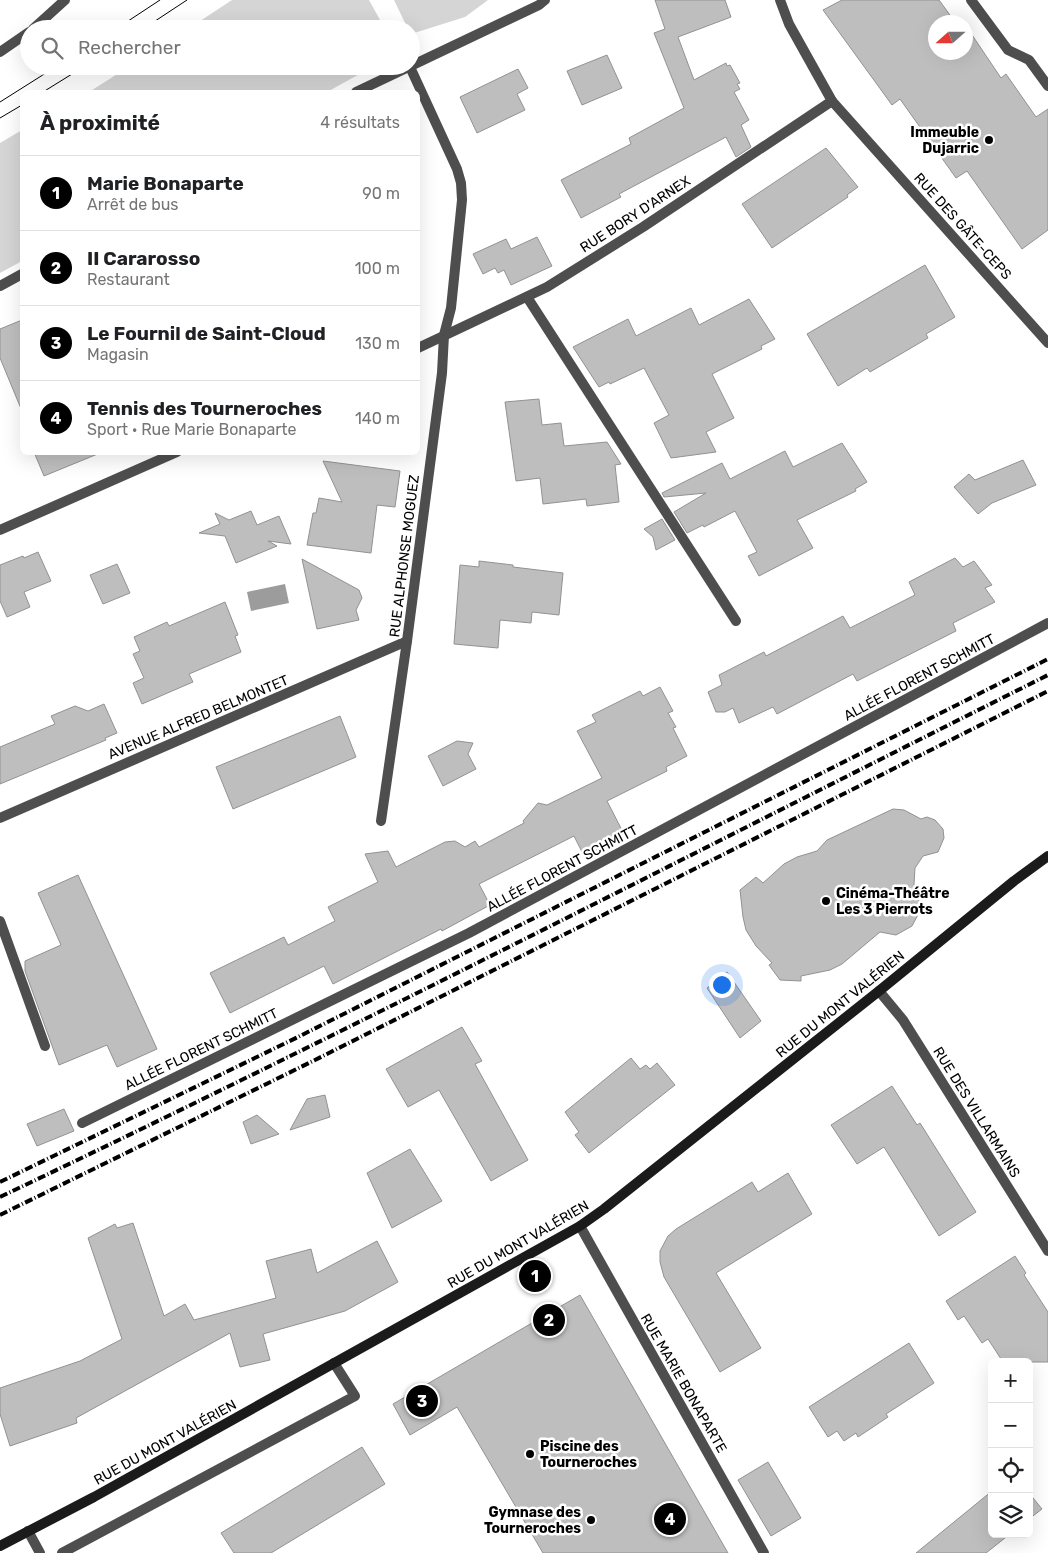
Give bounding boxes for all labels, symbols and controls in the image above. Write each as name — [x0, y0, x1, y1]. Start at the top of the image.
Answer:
north arrow — [928, 15, 973, 60]
search box — [20, 20, 420, 75]
icon: search — [38, 34, 66, 62]
text: Rechercher — [78, 36, 181, 59]
text: À proximité — [40, 110, 160, 135]
text: 4 résultats — [320, 113, 400, 132]
place label: Immeuble Dujarric — [910, 124, 979, 157]
marker: Immeuble Dujarric — [983, 134, 995, 146]
street label: RUE DES GÂTE-CEPS — [910, 169, 1016, 283]
text: Marie Bonaparte — [87, 172, 244, 195]
street label: RUE BORY D'ARNEX — [577, 172, 694, 256]
text: 1 — [52, 184, 60, 203]
text: 90 m — [362, 184, 400, 203]
text: Arrêt de bus — [87, 195, 179, 214]
text: II Cararosso — [87, 247, 200, 270]
text: 2 — [51, 259, 61, 278]
text: 100 m — [355, 259, 400, 278]
text: Restaurant — [87, 270, 170, 289]
text: Le Fournil de Saint-Cloud — [87, 322, 326, 345]
text: 3 — [51, 334, 61, 353]
text: 130 m — [355, 334, 400, 353]
text: Magasin — [87, 345, 149, 364]
text: Tennis des Tourneroches — [87, 397, 322, 420]
text: 4 — [51, 409, 61, 428]
text: 140 m — [355, 409, 400, 428]
text: Sport · Rue Marie Bonaparte — [87, 420, 297, 439]
street label: RUE ALPHONSE MOGUEZ — [386, 474, 423, 638]
street label: ALLÉE FLORENT SCHMITT — [840, 629, 998, 725]
street label: AVENUE ALFRED BELMONTET — [105, 672, 291, 763]
street label: ALLÉE FLORENT SCHMITT — [483, 820, 641, 916]
place label: Cinéma-Théâtre Les 3 Pierrots — [836, 885, 949, 918]
marker: Cinéma-Théâtre Les 3 Pierrots — [820, 895, 832, 907]
street label: RUE DU MONT VALÉRIEN — [772, 947, 908, 1061]
your location — [709, 972, 735, 998]
street label: ALLÉE FLORENT SCHMITT — [121, 1004, 281, 1094]
street label: RUE DES VILLARMAINS — [929, 1044, 1024, 1181]
street label: RUE DU MONT VALÉRIEN — [444, 1196, 592, 1292]
pin: 1 — [519, 1257, 551, 1295]
pin: 2 — [533, 1301, 565, 1339]
street label: RUE MARIE BONAPARTE — [637, 1311, 730, 1456]
map controls — [988, 1358, 1033, 1538]
button: + — [988, 1358, 1033, 1403]
pin: 3 — [406, 1382, 438, 1420]
street label: RUE DU MONT VALÉRIEN — [91, 1395, 239, 1489]
button: − — [988, 1403, 1033, 1448]
place label: Piscine des Tourneroches — [540, 1438, 637, 1471]
marker: Piscine des Tourneroches — [524, 1448, 536, 1460]
button: locate — [988, 1448, 1033, 1493]
button: layers — [988, 1493, 1033, 1538]
pin: 4 — [654, 1500, 686, 1538]
place label: Gymnase des Tourneroches — [484, 1504, 581, 1537]
marker: Gymnase des Tourneroches — [585, 1514, 597, 1526]

